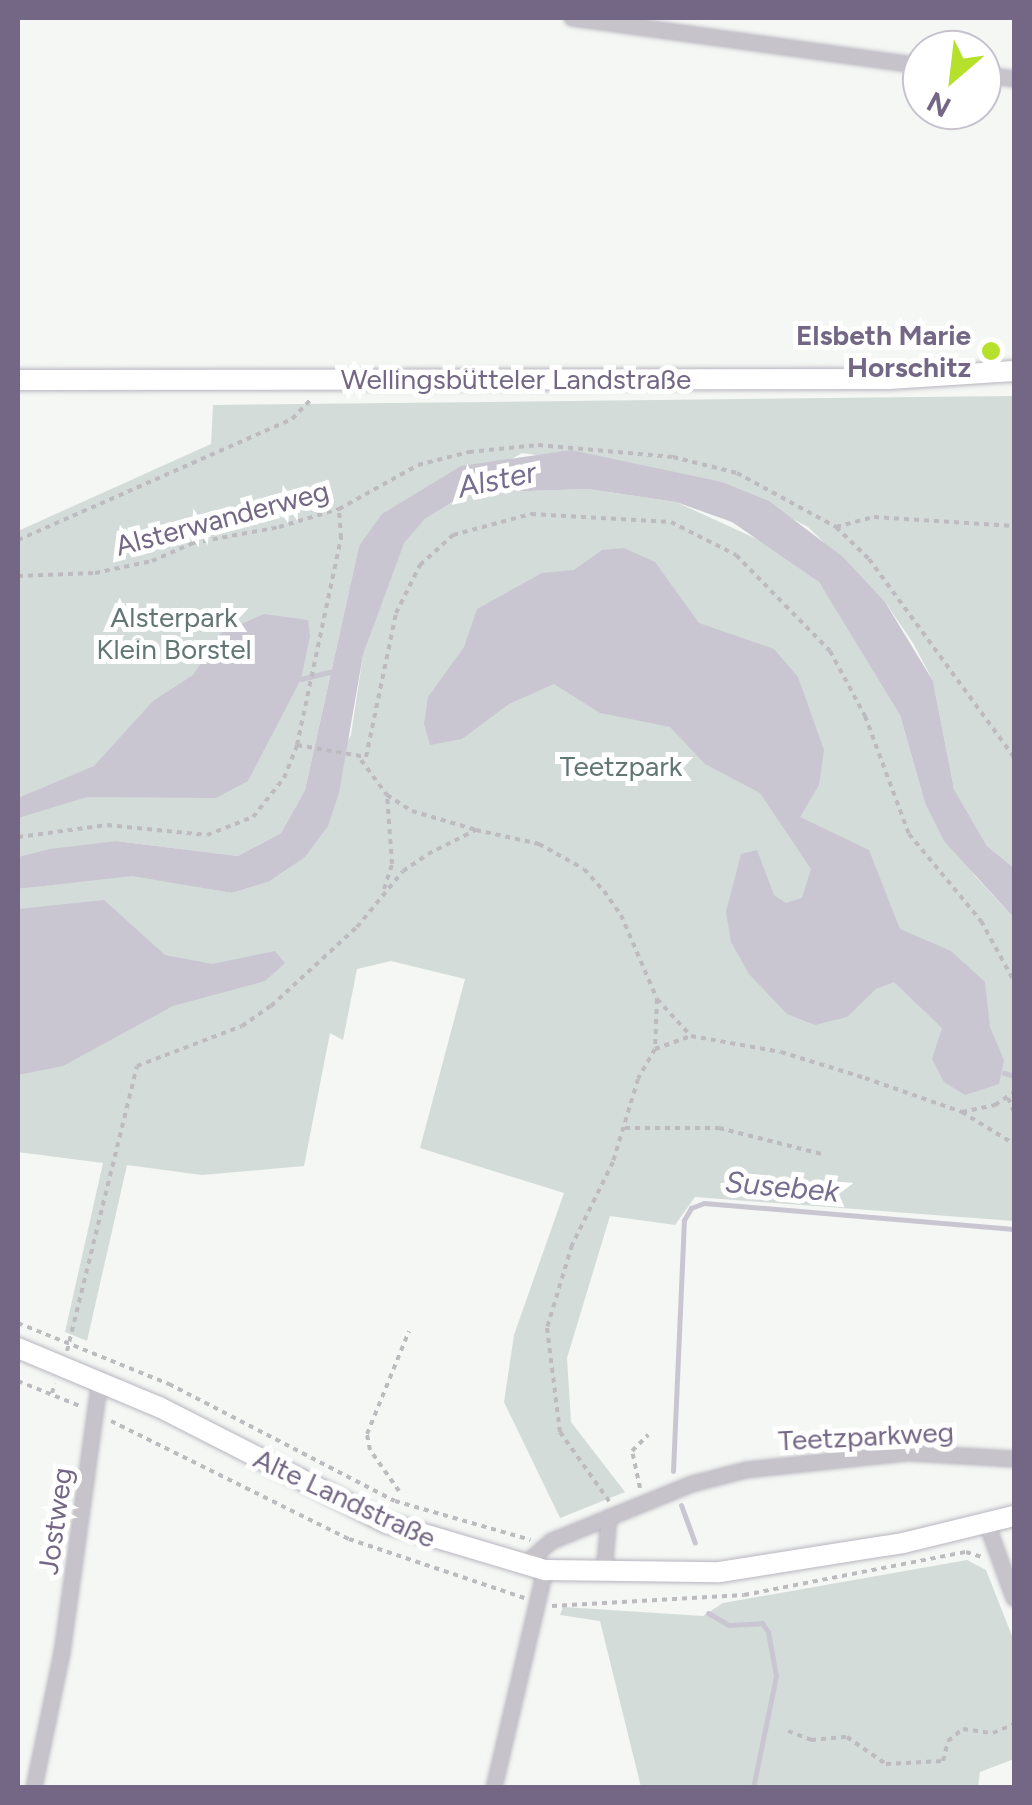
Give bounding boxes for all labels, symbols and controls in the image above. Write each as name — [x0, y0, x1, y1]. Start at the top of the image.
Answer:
north arrow — [902, 30, 1002, 130]
text: N — [921, 85, 956, 125]
place label: Elsbeth Marie Horschitz — [796, 318, 971, 384]
marker: Elsbeth Marie Horschitz — [980, 340, 1002, 362]
street label: Wellingsbütteler Landstraße — [341, 362, 691, 396]
water label: Alster — [454, 454, 540, 506]
street label: Alsterwanderweg — [112, 473, 332, 563]
park label: Alsterpark Klein Borstel — [96, 600, 252, 666]
park label: Teetzpark — [560, 749, 682, 783]
water label: Susebek — [724, 1164, 840, 1210]
street label: Teetzparkweg — [777, 1415, 955, 1457]
street label: Alte Landstraße — [249, 1441, 441, 1555]
street label: Jostweg — [31, 1465, 79, 1577]

